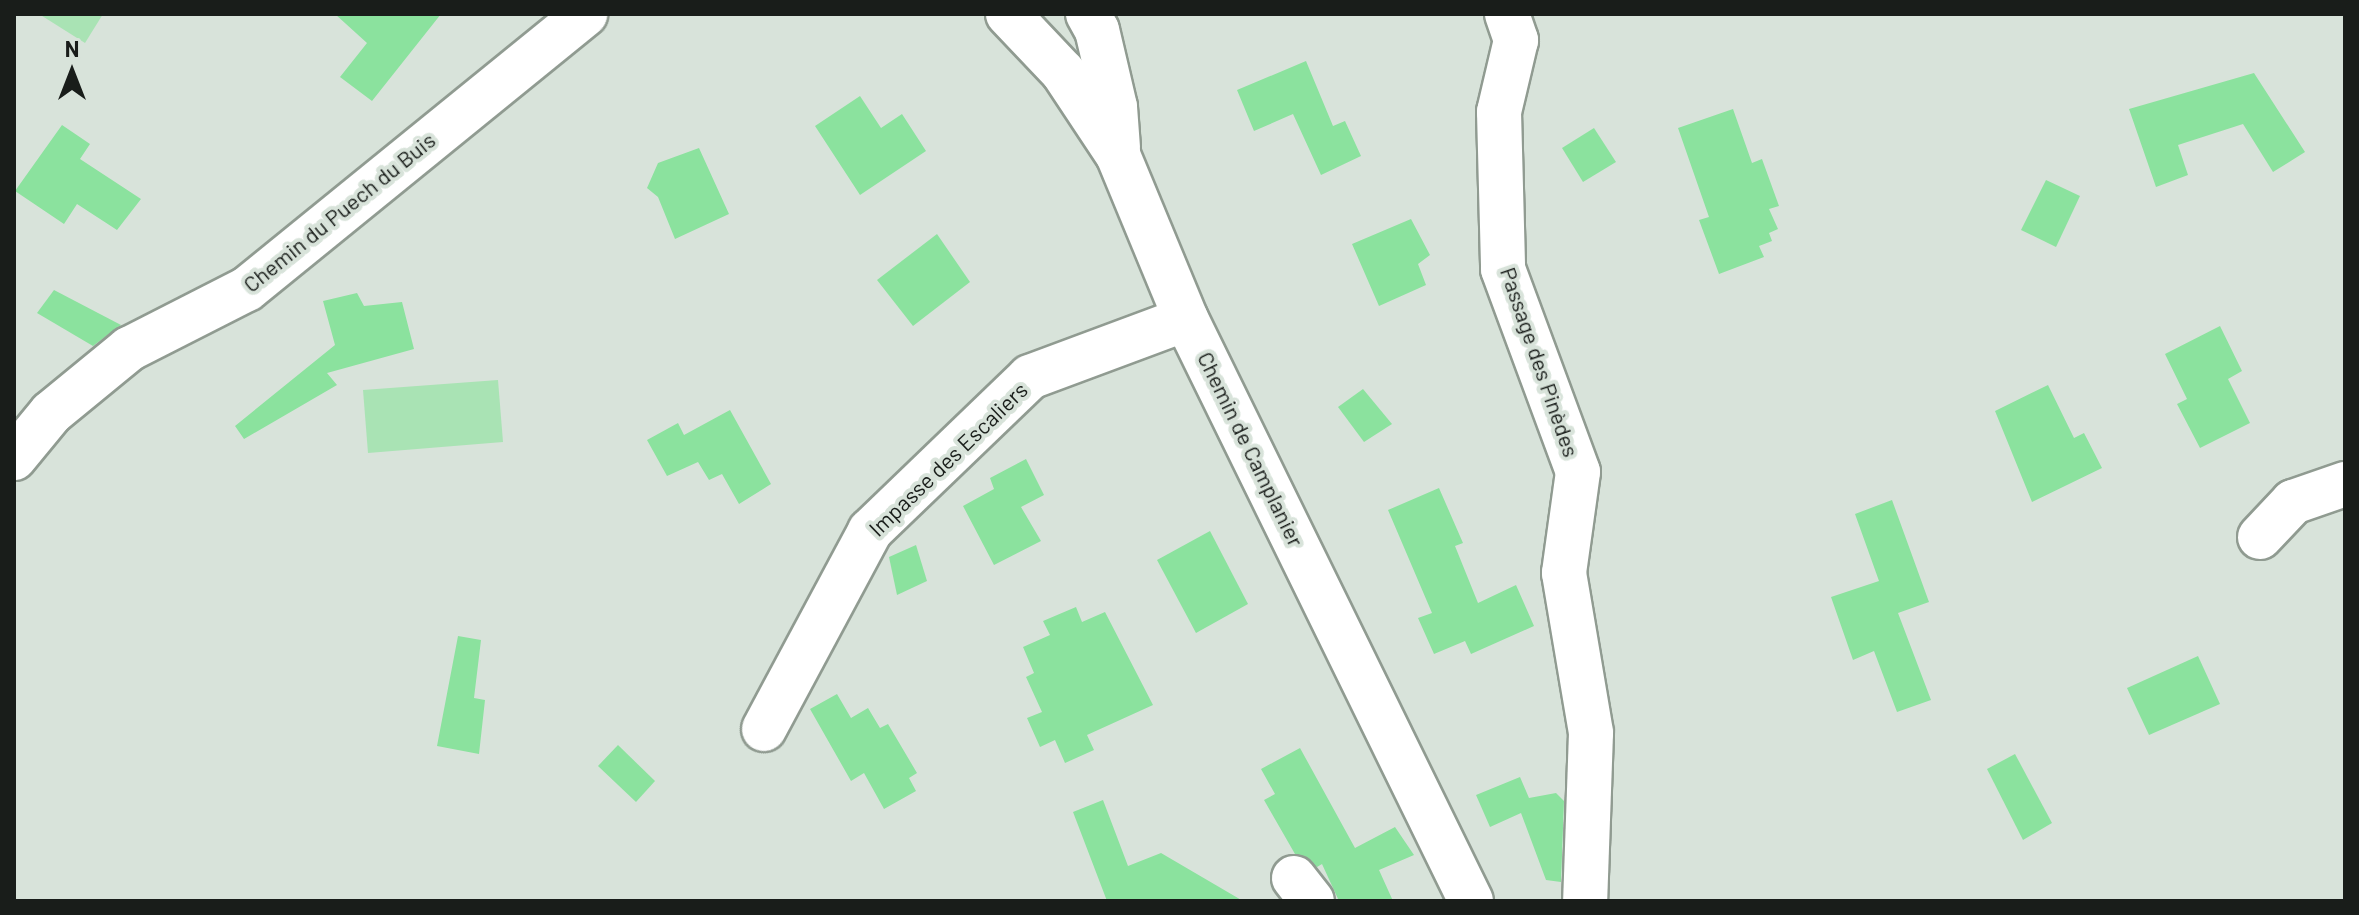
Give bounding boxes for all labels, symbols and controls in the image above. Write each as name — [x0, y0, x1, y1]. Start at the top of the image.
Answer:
north arrow — [32, 32, 112, 112]
text: N — [65, 35, 79, 61]
street label: Chemin du Puech du Buis — [238, 127, 440, 297]
street label: Passage des Pinèdes — [1495, 264, 1585, 460]
street label: Chemin de Camplanier — [1192, 347, 1310, 551]
street label: Impasse des Escaliers — [863, 376, 1033, 542]

